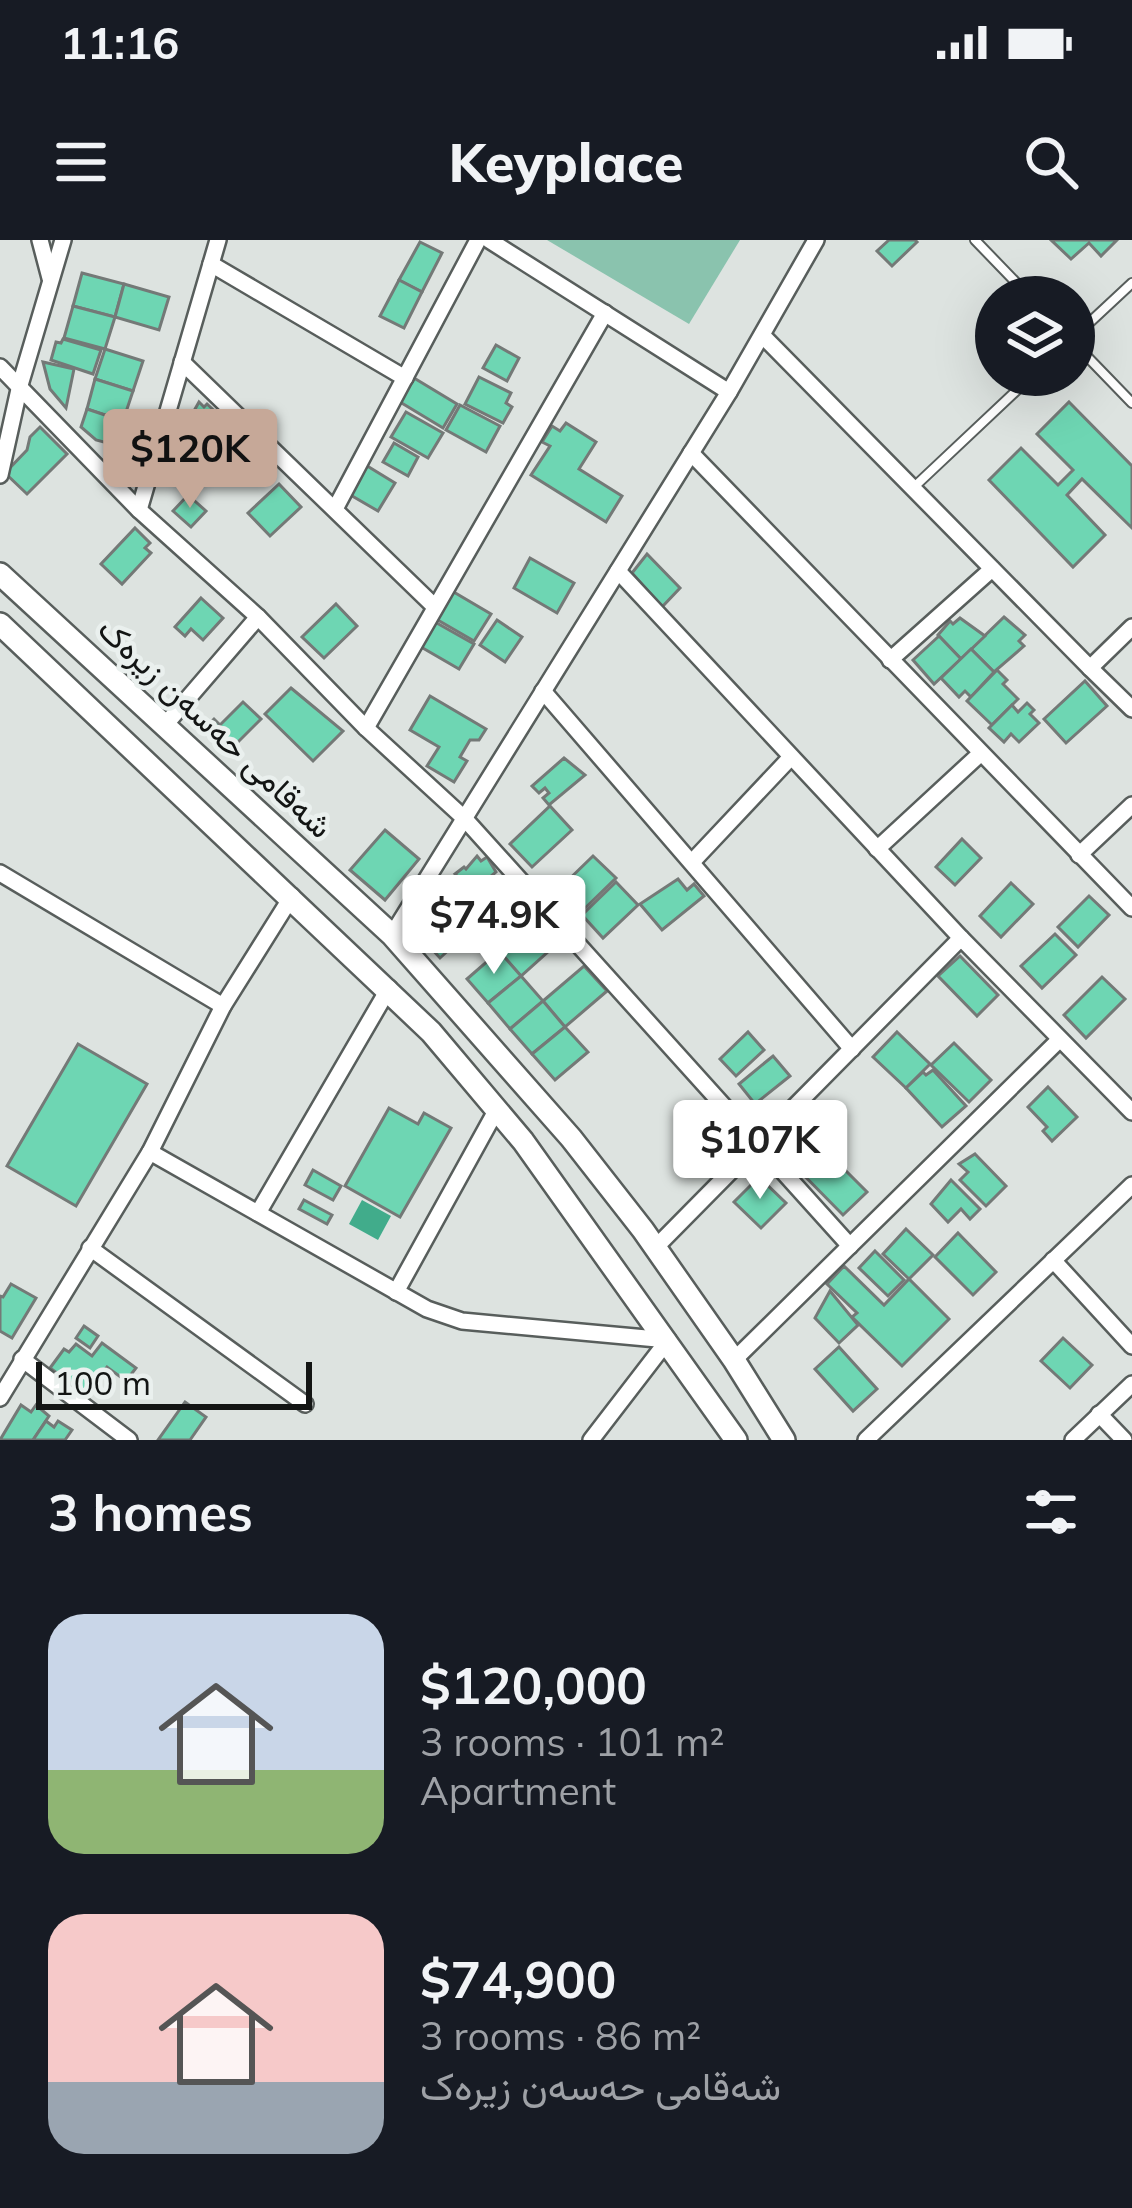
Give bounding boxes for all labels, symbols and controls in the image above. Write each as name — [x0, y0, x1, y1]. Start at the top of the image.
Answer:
text: 11:16 — [60, 14, 179, 70]
text: Keyplace — [449, 128, 683, 196]
icon: menu — [48, 129, 114, 195]
icon: search — [1018, 129, 1084, 195]
map controls — [975, 276, 1095, 396]
button: layers — [975, 276, 1095, 396]
pin: $120K — [106, 409, 274, 511]
text: $120K — [130, 423, 250, 472]
street label: شەقامی حەسەن زیرەک — [90, 608, 342, 847]
pin: $74.9K — [396, 875, 592, 977]
text: $74.9K — [429, 889, 559, 938]
pin: $107K — [676, 1100, 844, 1202]
text: $107K — [700, 1114, 820, 1163]
scale bar — [36, 1356, 312, 1409]
text: 100 m — [54, 1362, 151, 1403]
icon: filters — [1018, 1479, 1084, 1545]
text: 3 homes — [48, 1480, 253, 1544]
text: $120,000 — [420, 1653, 647, 1717]
icon: home — [144, 1662, 288, 1806]
text: 3 rooms · 101 m² — [420, 1717, 724, 1766]
text: Apartment — [420, 1766, 616, 1815]
text: $74,900 — [420, 1947, 616, 2011]
icon: home — [144, 1962, 288, 2106]
text: 3 rooms · 86 m² — [420, 2011, 701, 2060]
text: شەقامی حەسەن زیرەک — [420, 2061, 781, 2110]

